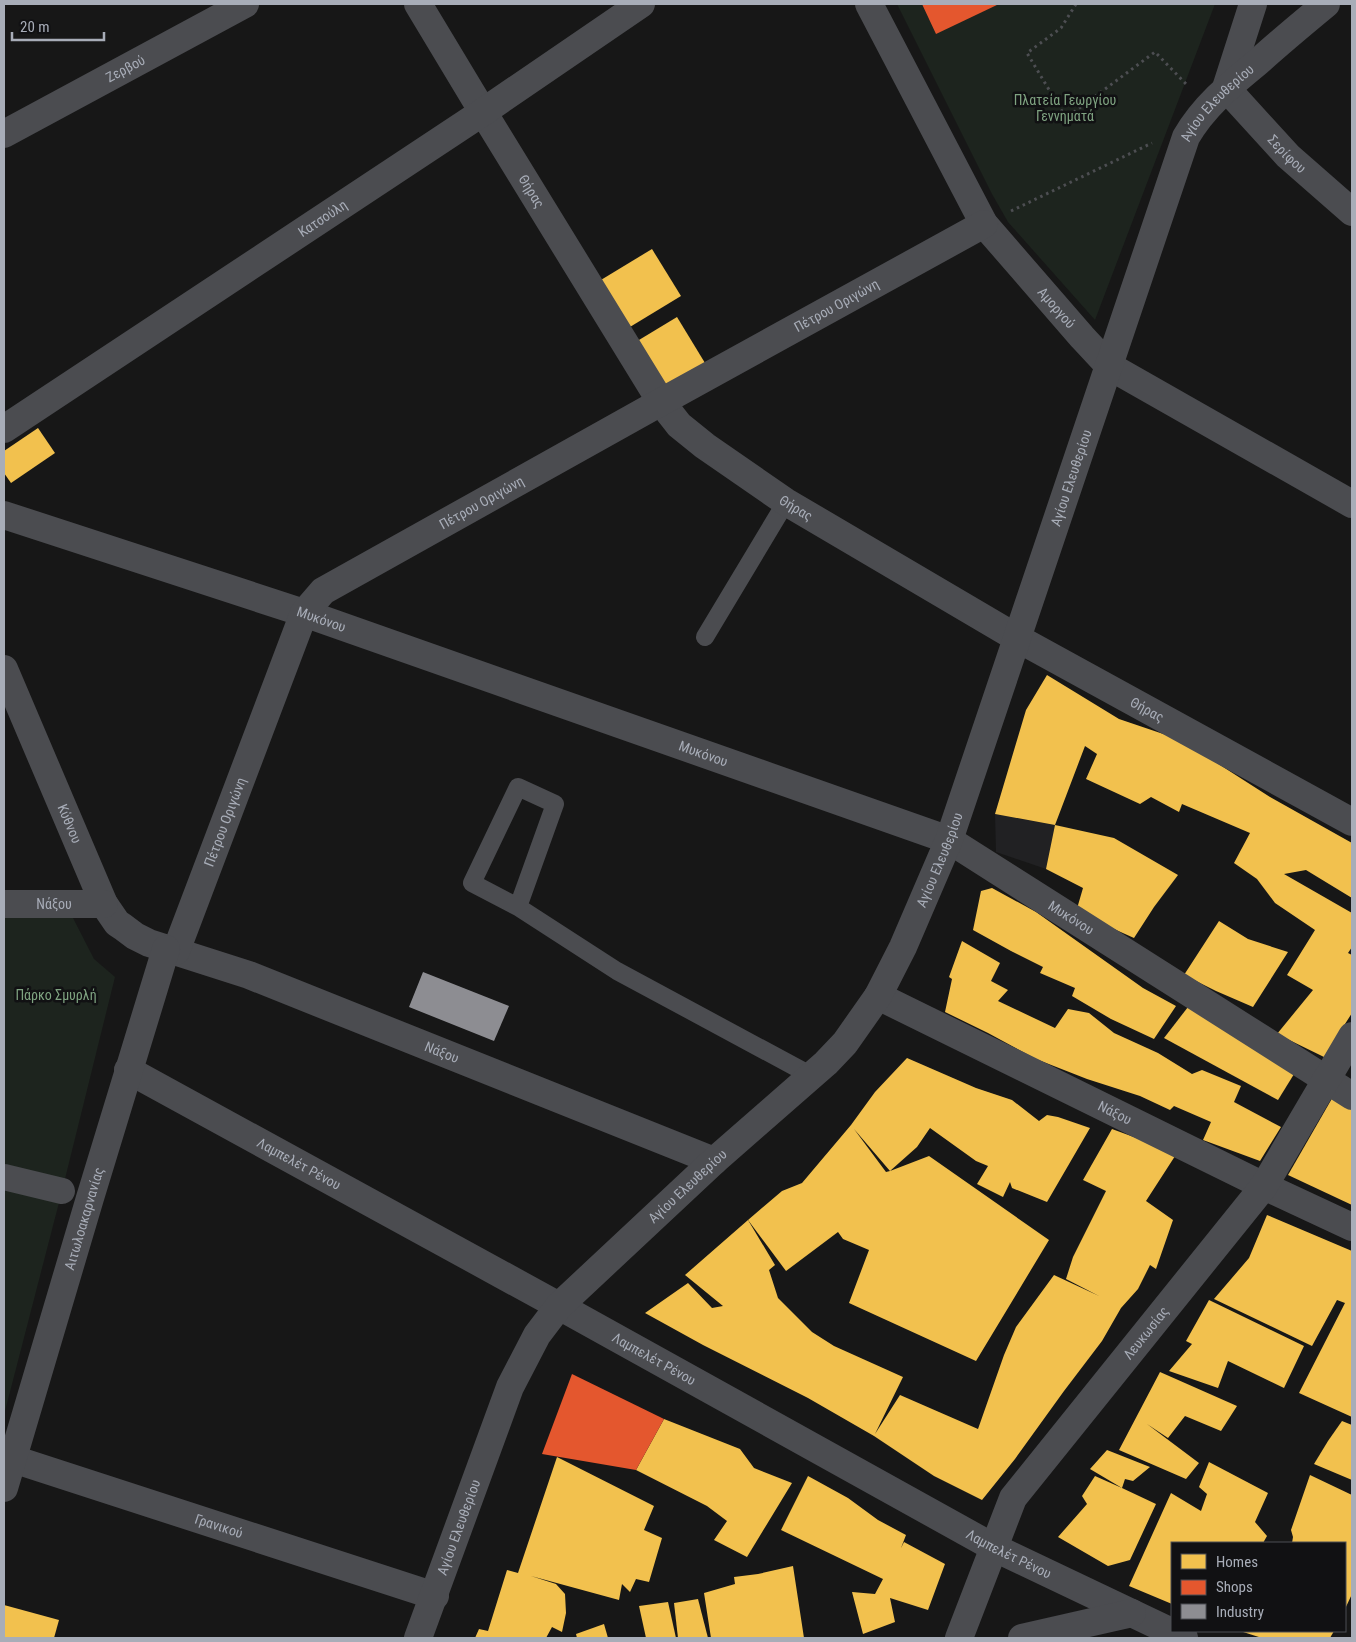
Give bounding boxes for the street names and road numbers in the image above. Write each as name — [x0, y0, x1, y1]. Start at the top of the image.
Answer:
street label: Ζερβού — [103, 51, 148, 85]
street label: Αγίου Ελευθερίου — [1177, 61, 1257, 144]
street label: Σερίφου — [1265, 131, 1310, 176]
street label: Θήρας — [515, 172, 548, 211]
street label: Κατσούλη — [295, 196, 350, 240]
street label: Πέτρου Οριγώνη — [791, 276, 882, 335]
street label: Αμοργού — [1035, 284, 1079, 332]
street label: Αγίου Ελευθερίου — [1047, 427, 1095, 528]
street label: Πέτρου Οριγώνη — [436, 472, 526, 532]
street label: Θήρας — [776, 492, 815, 524]
street label: Μυκόνου — [295, 603, 348, 635]
street label: Θήρας — [1128, 694, 1167, 725]
street label: Μυκόνου — [677, 738, 730, 770]
street label: Πέτρου Οριγώνη — [201, 775, 249, 869]
street label: Κύθνου — [54, 802, 85, 846]
street label: Αγίου Ελευθερίου — [913, 810, 966, 910]
street label: Νάξου — [36, 896, 72, 912]
street label: Μυκόνου — [1045, 897, 1097, 938]
street label: Νάξου — [422, 1038, 462, 1066]
street label: Νάξου — [1095, 1098, 1135, 1128]
street label: Λαμπελέτ Ρένου — [254, 1134, 344, 1193]
street label: Αγίου Ελευθερίου — [645, 1146, 730, 1226]
street label: Αιτωλοακαρνανίας — [61, 1165, 107, 1272]
street label: Λευκωσίας — [1120, 1303, 1172, 1362]
street label: Λαμπελέτ Ρένου — [609, 1329, 699, 1388]
street label: Αγίου Ελευθερίου — [434, 1477, 484, 1577]
street label: Γρανικού — [193, 1511, 245, 1541]
street label: Λαμπελέτ Ρένου — [963, 1526, 1054, 1582]

